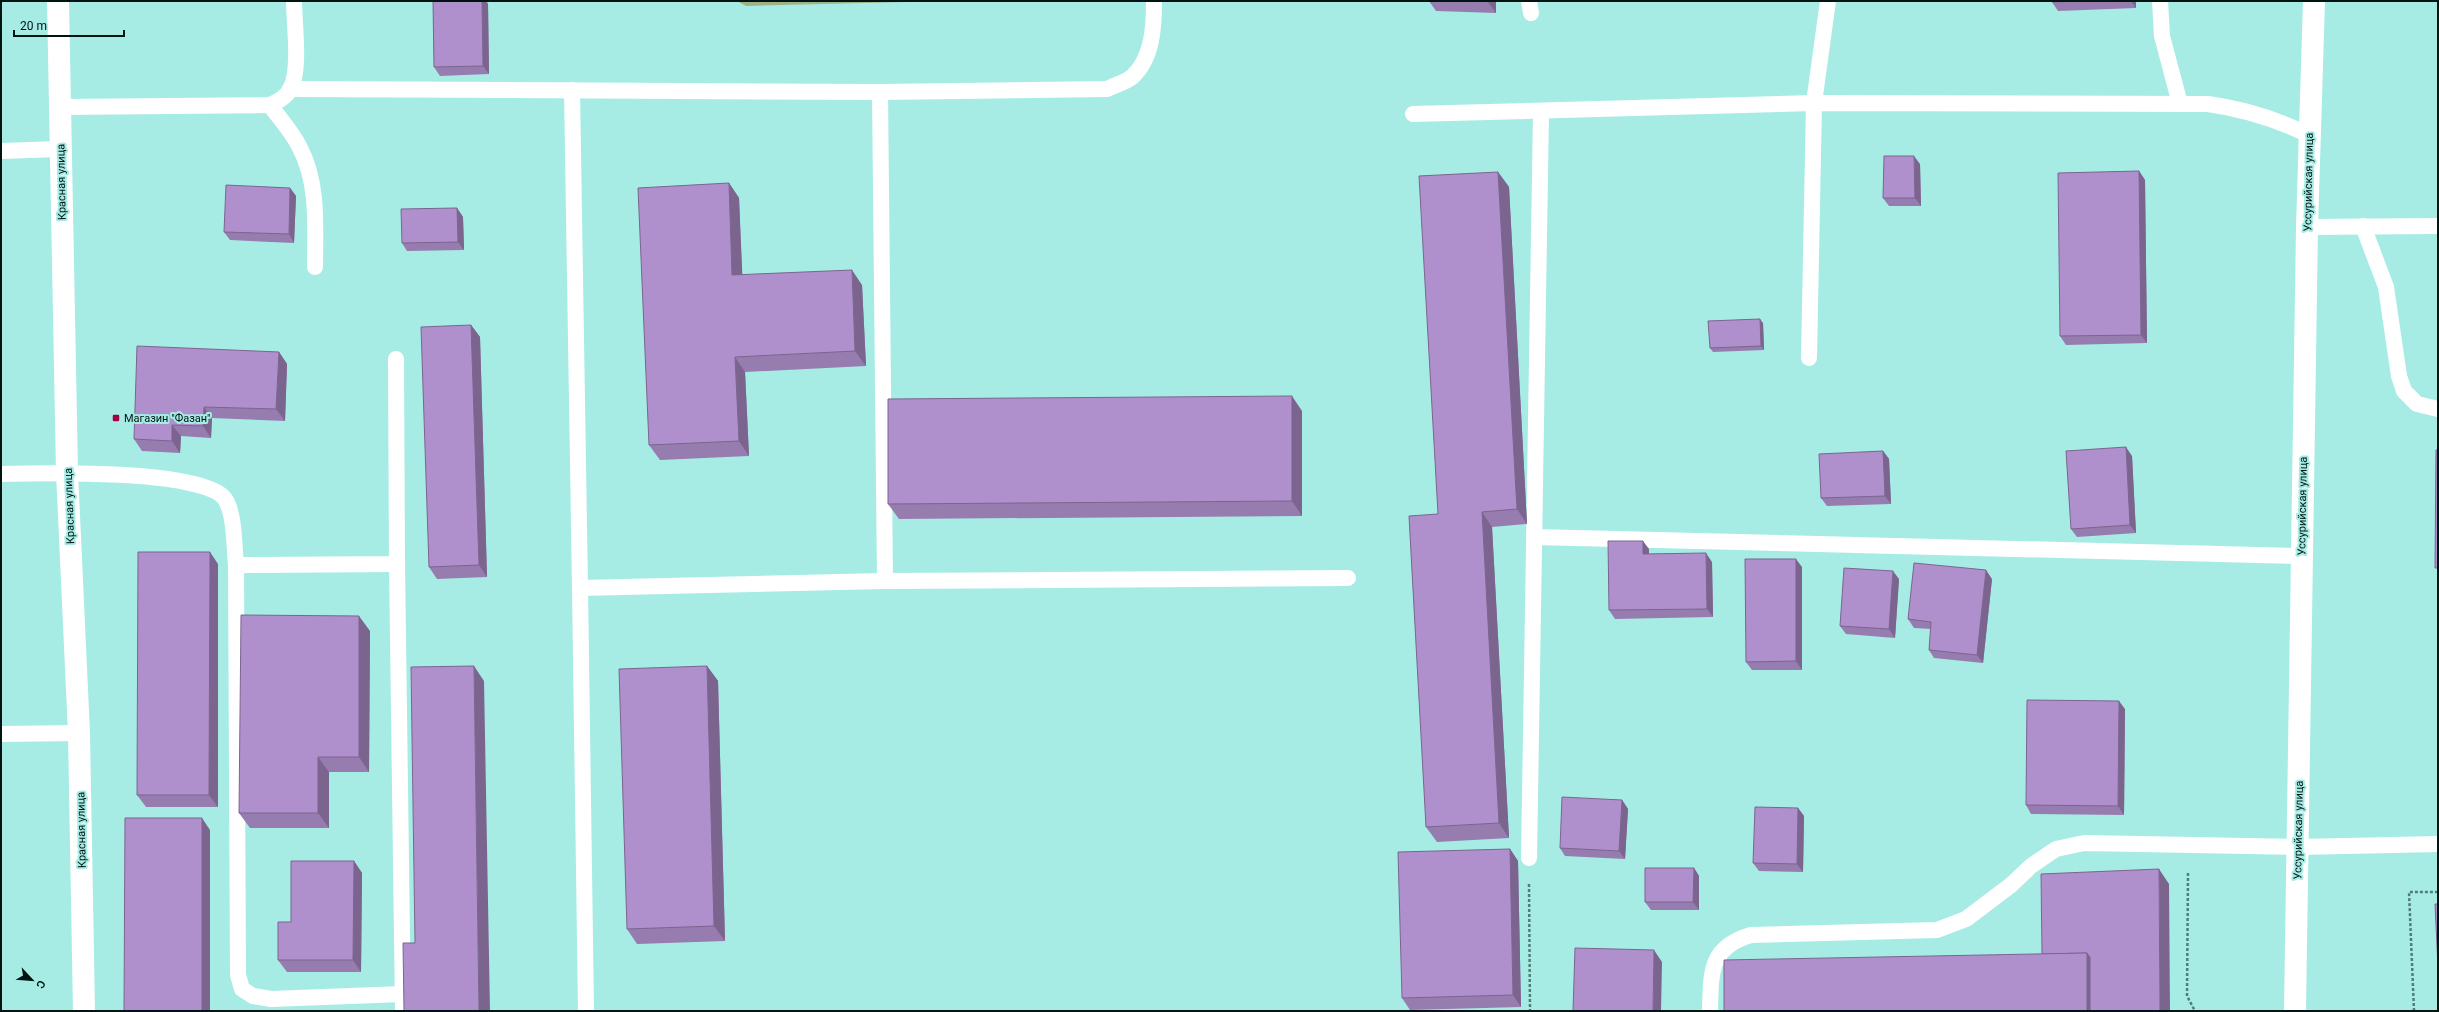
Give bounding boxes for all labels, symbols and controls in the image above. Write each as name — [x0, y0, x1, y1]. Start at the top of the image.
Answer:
scale bar — [14, 12, 124, 38]
text: 20 m — [20, 19, 47, 33]
street label: Уссурийская улица — [2301, 132, 2316, 232]
street label: Красная улица — [54, 144, 69, 220]
place label: Магазин "Фазан" — [124, 412, 211, 425]
marker: Магазин "Фазан" — [111, 413, 121, 423]
street label: Уссурийская улица — [2295, 456, 2310, 556]
street label: Красная улица — [62, 468, 77, 544]
street label: Уссурийская улица — [2291, 780, 2306, 880]
street label: Красная улица — [74, 792, 89, 868]
north arrow — [12, 960, 52, 1000]
text: С — [33, 978, 48, 990]

